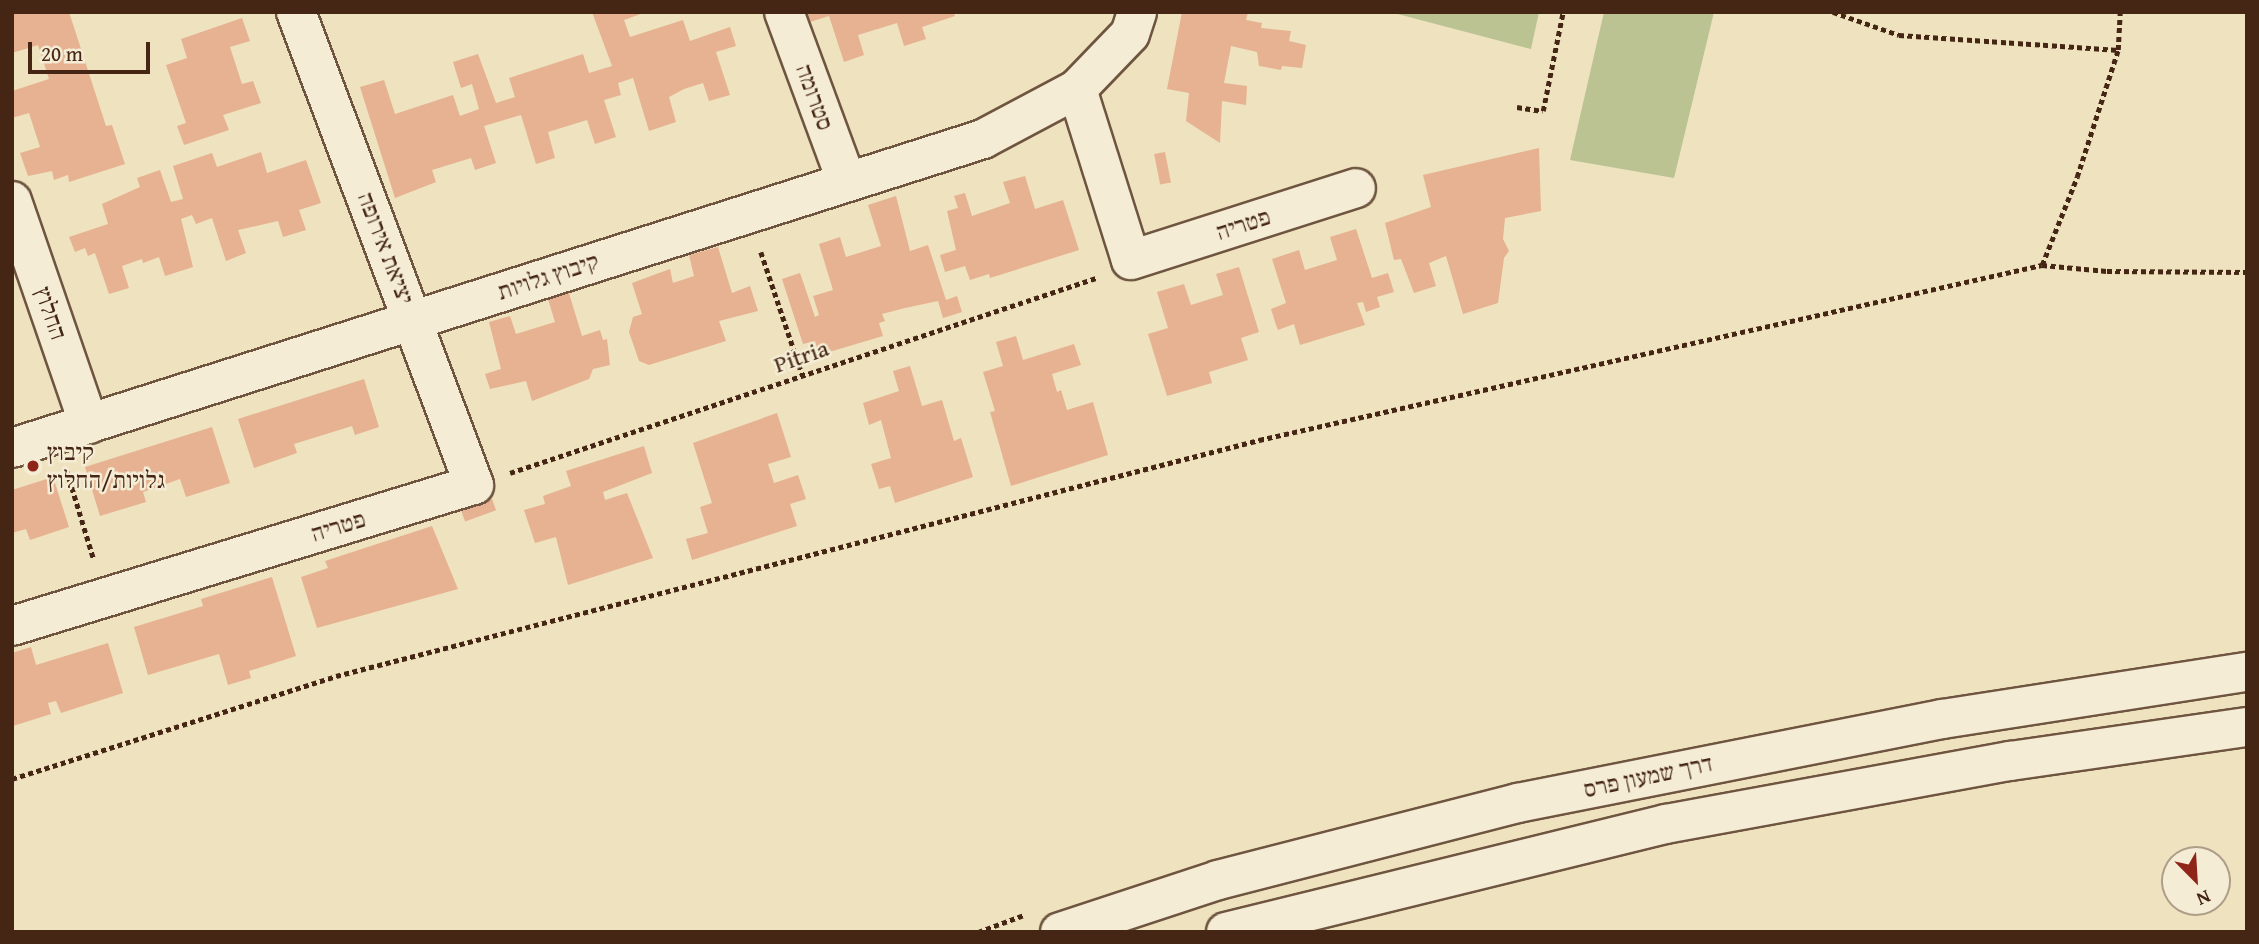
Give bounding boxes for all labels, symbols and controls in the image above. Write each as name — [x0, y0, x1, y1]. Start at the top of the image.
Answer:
scale bar — [32, 28, 154, 72]
text: 20 m — [41, 38, 83, 69]
street label: סטרומה — [790, 60, 840, 134]
street label: יציאת אירופה — [351, 188, 421, 308]
street label: פטריה — [1212, 202, 1274, 246]
street label: קיבוץ גלויות — [494, 246, 602, 306]
street label: החלוץ — [29, 283, 73, 343]
street label: Pitria — [770, 333, 832, 379]
place label: קיבוץ גלויות/החלוץ — [47, 438, 165, 494]
marker: קיבוץ גלויות/החלוץ — [25, 458, 41, 474]
street label: פטריה — [307, 504, 369, 548]
street label: דרך שמעון פרס — [1581, 748, 1715, 804]
north arrow — [2161, 846, 2231, 916]
text: N — [2192, 883, 2215, 914]

